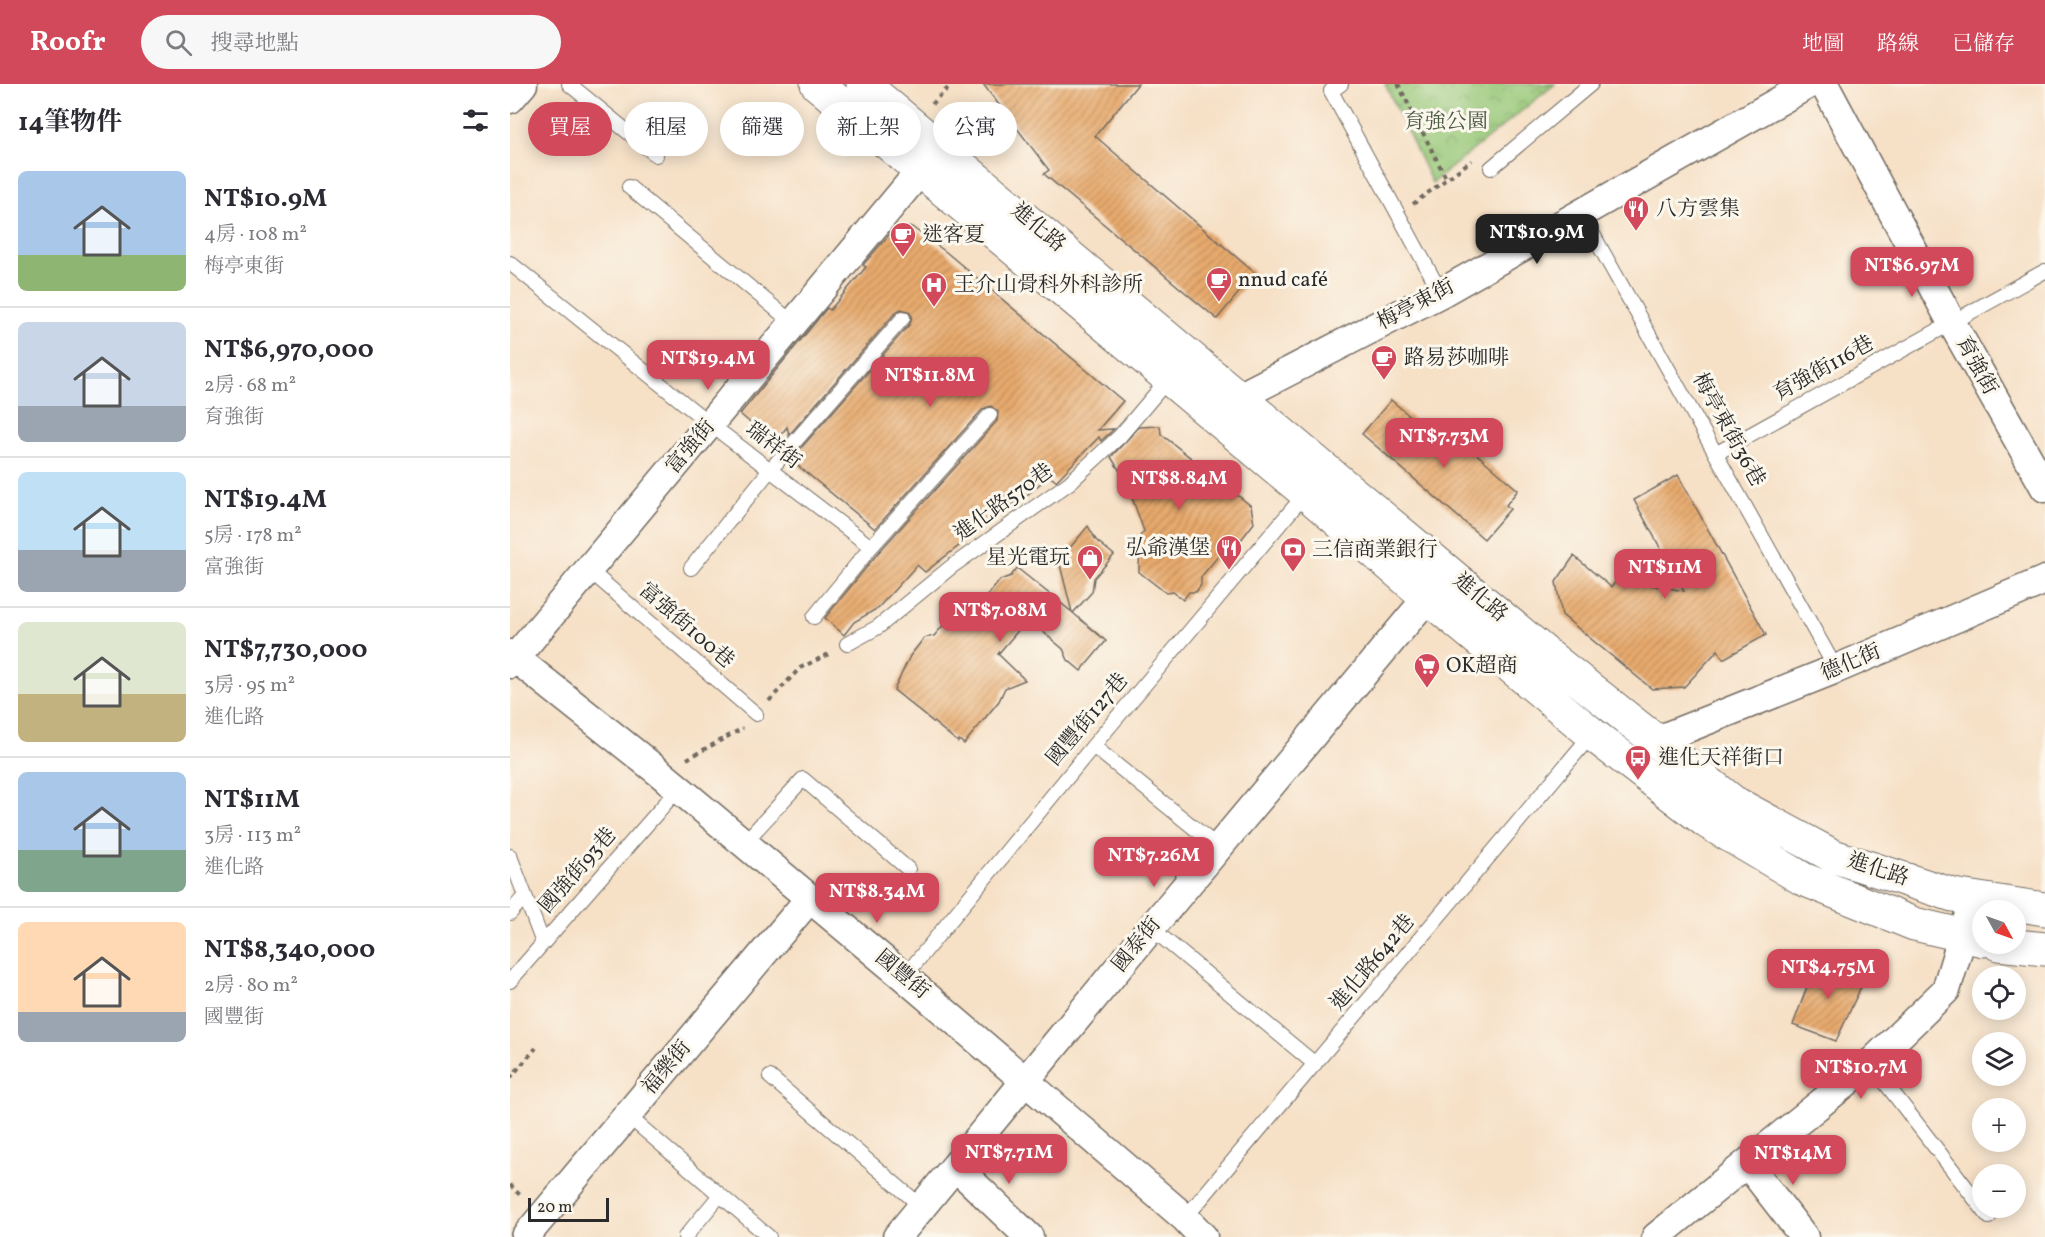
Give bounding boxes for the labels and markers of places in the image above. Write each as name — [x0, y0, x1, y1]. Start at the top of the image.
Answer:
restaurant icon: 八方雲集 — [1621, 194, 1651, 232]
place label: 八方雲集 — [1656, 195, 1740, 224]
pin: NT$10.9M — [1475, 214, 1599, 265]
cafe icon: 迷客夏 — [888, 220, 918, 258]
place label: 迷客夏 — [922, 221, 985, 250]
pin: NT$6.97M — [1850, 247, 1974, 298]
cafe icon: nnud café — [1204, 265, 1234, 303]
place label: nnud café — [1238, 266, 1328, 295]
hospital icon: 王介山骨科外科診所 — [919, 270, 949, 308]
place label: 王介山骨科外科診所 — [954, 271, 1143, 300]
pin: NT$19.4M — [646, 340, 770, 391]
cafe icon: 路易莎咖啡 — [1369, 343, 1399, 381]
place label: 路易莎咖啡 — [1404, 344, 1509, 373]
pin: NT$11.8M — [868, 357, 992, 408]
pin: NT$7.73M — [1382, 418, 1506, 469]
pin: NT$8.84M — [1117, 460, 1241, 511]
restaurant icon: 弘爺漢堡 — [1214, 533, 1244, 571]
place label: 弘爺漢堡 — [1126, 534, 1210, 563]
bank icon: 三信商業銀行 — [1278, 535, 1308, 573]
place label: 三信商業銀行 — [1312, 536, 1438, 565]
shop icon: 星光電玩 — [1075, 543, 1105, 581]
place label: 星光電玩 — [986, 544, 1070, 573]
pin: NT$11M — [1616, 549, 1714, 600]
pin: NT$7.08M — [938, 592, 1062, 643]
supermarket icon: OK超商 — [1412, 651, 1442, 689]
place label: OK超商 — [1446, 652, 1518, 681]
bus stop icon: 進化天祥街口 — [1623, 743, 1653, 781]
place label: 進化天祥街口 — [1658, 744, 1784, 773]
pin: NT$7.26M — [1092, 837, 1216, 888]
pin: NT$8.34M — [815, 873, 939, 924]
pin: NT$4.75M — [1766, 949, 1890, 1000]
pin: NT$10.7M — [1799, 1049, 1923, 1100]
pin: NT$7.71M — [947, 1134, 1071, 1185]
pin: NT$14M — [1744, 1135, 1842, 1186]

